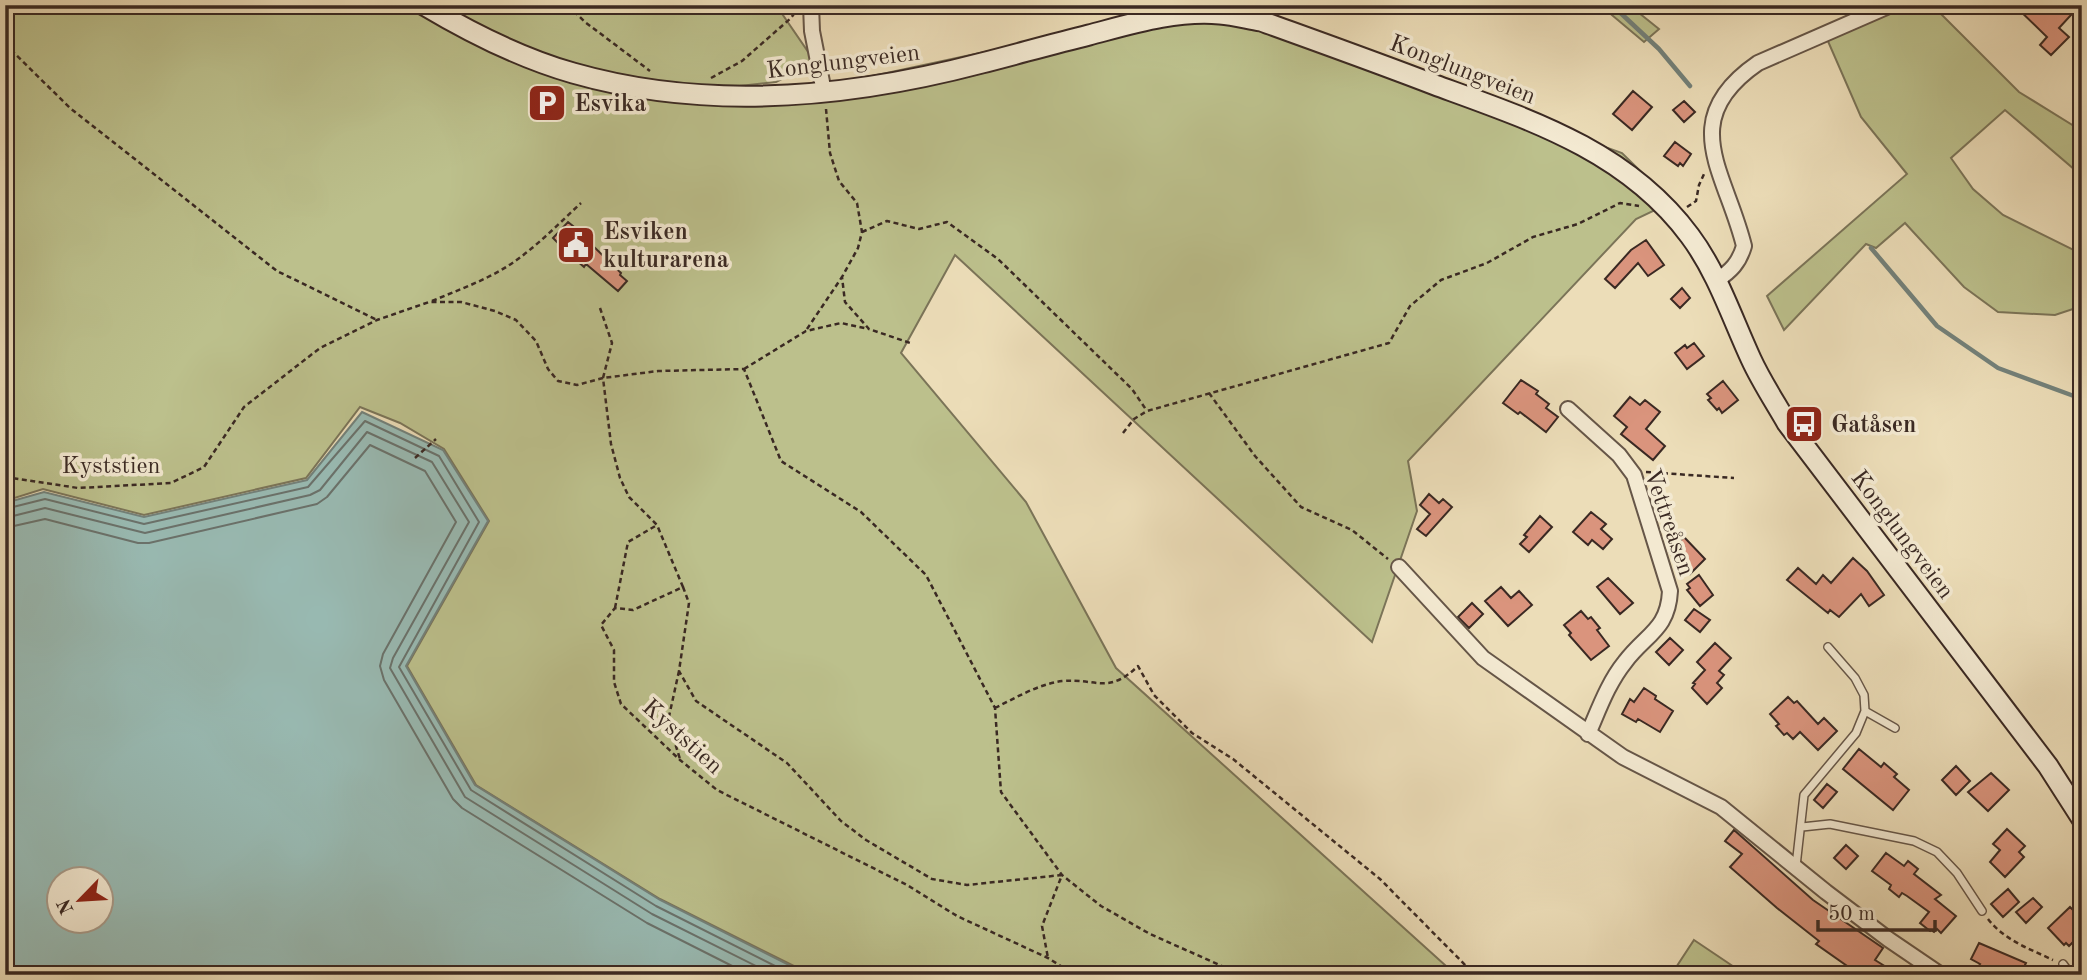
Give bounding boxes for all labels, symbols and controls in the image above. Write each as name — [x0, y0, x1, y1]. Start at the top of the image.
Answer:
street label: Konglungveien — [1386, 32, 1539, 110]
street label: Konglungveien — [765, 42, 921, 84]
parking icon: Esvika — [526, 82, 568, 124]
place label: Esvika — [574, 93, 646, 117]
place label: Esviken kulturarena — [603, 221, 729, 273]
public building icon: Esviken kulturarena — [555, 224, 597, 266]
bus stop icon: Gatåsen — [1783, 403, 1825, 445]
place label: Gatåsen — [1831, 414, 1916, 438]
street label: Kyststien — [62, 455, 161, 479]
street label: Vettreåsen — [1639, 466, 1698, 579]
street label: Konglungveien — [1845, 466, 1957, 604]
street label: Kyststien — [637, 695, 726, 780]
north arrow — [46, 864, 116, 934]
scale bar — [1818, 889, 1935, 933]
text: N — [55, 895, 79, 917]
text: 50 m — [1828, 904, 1875, 925]

